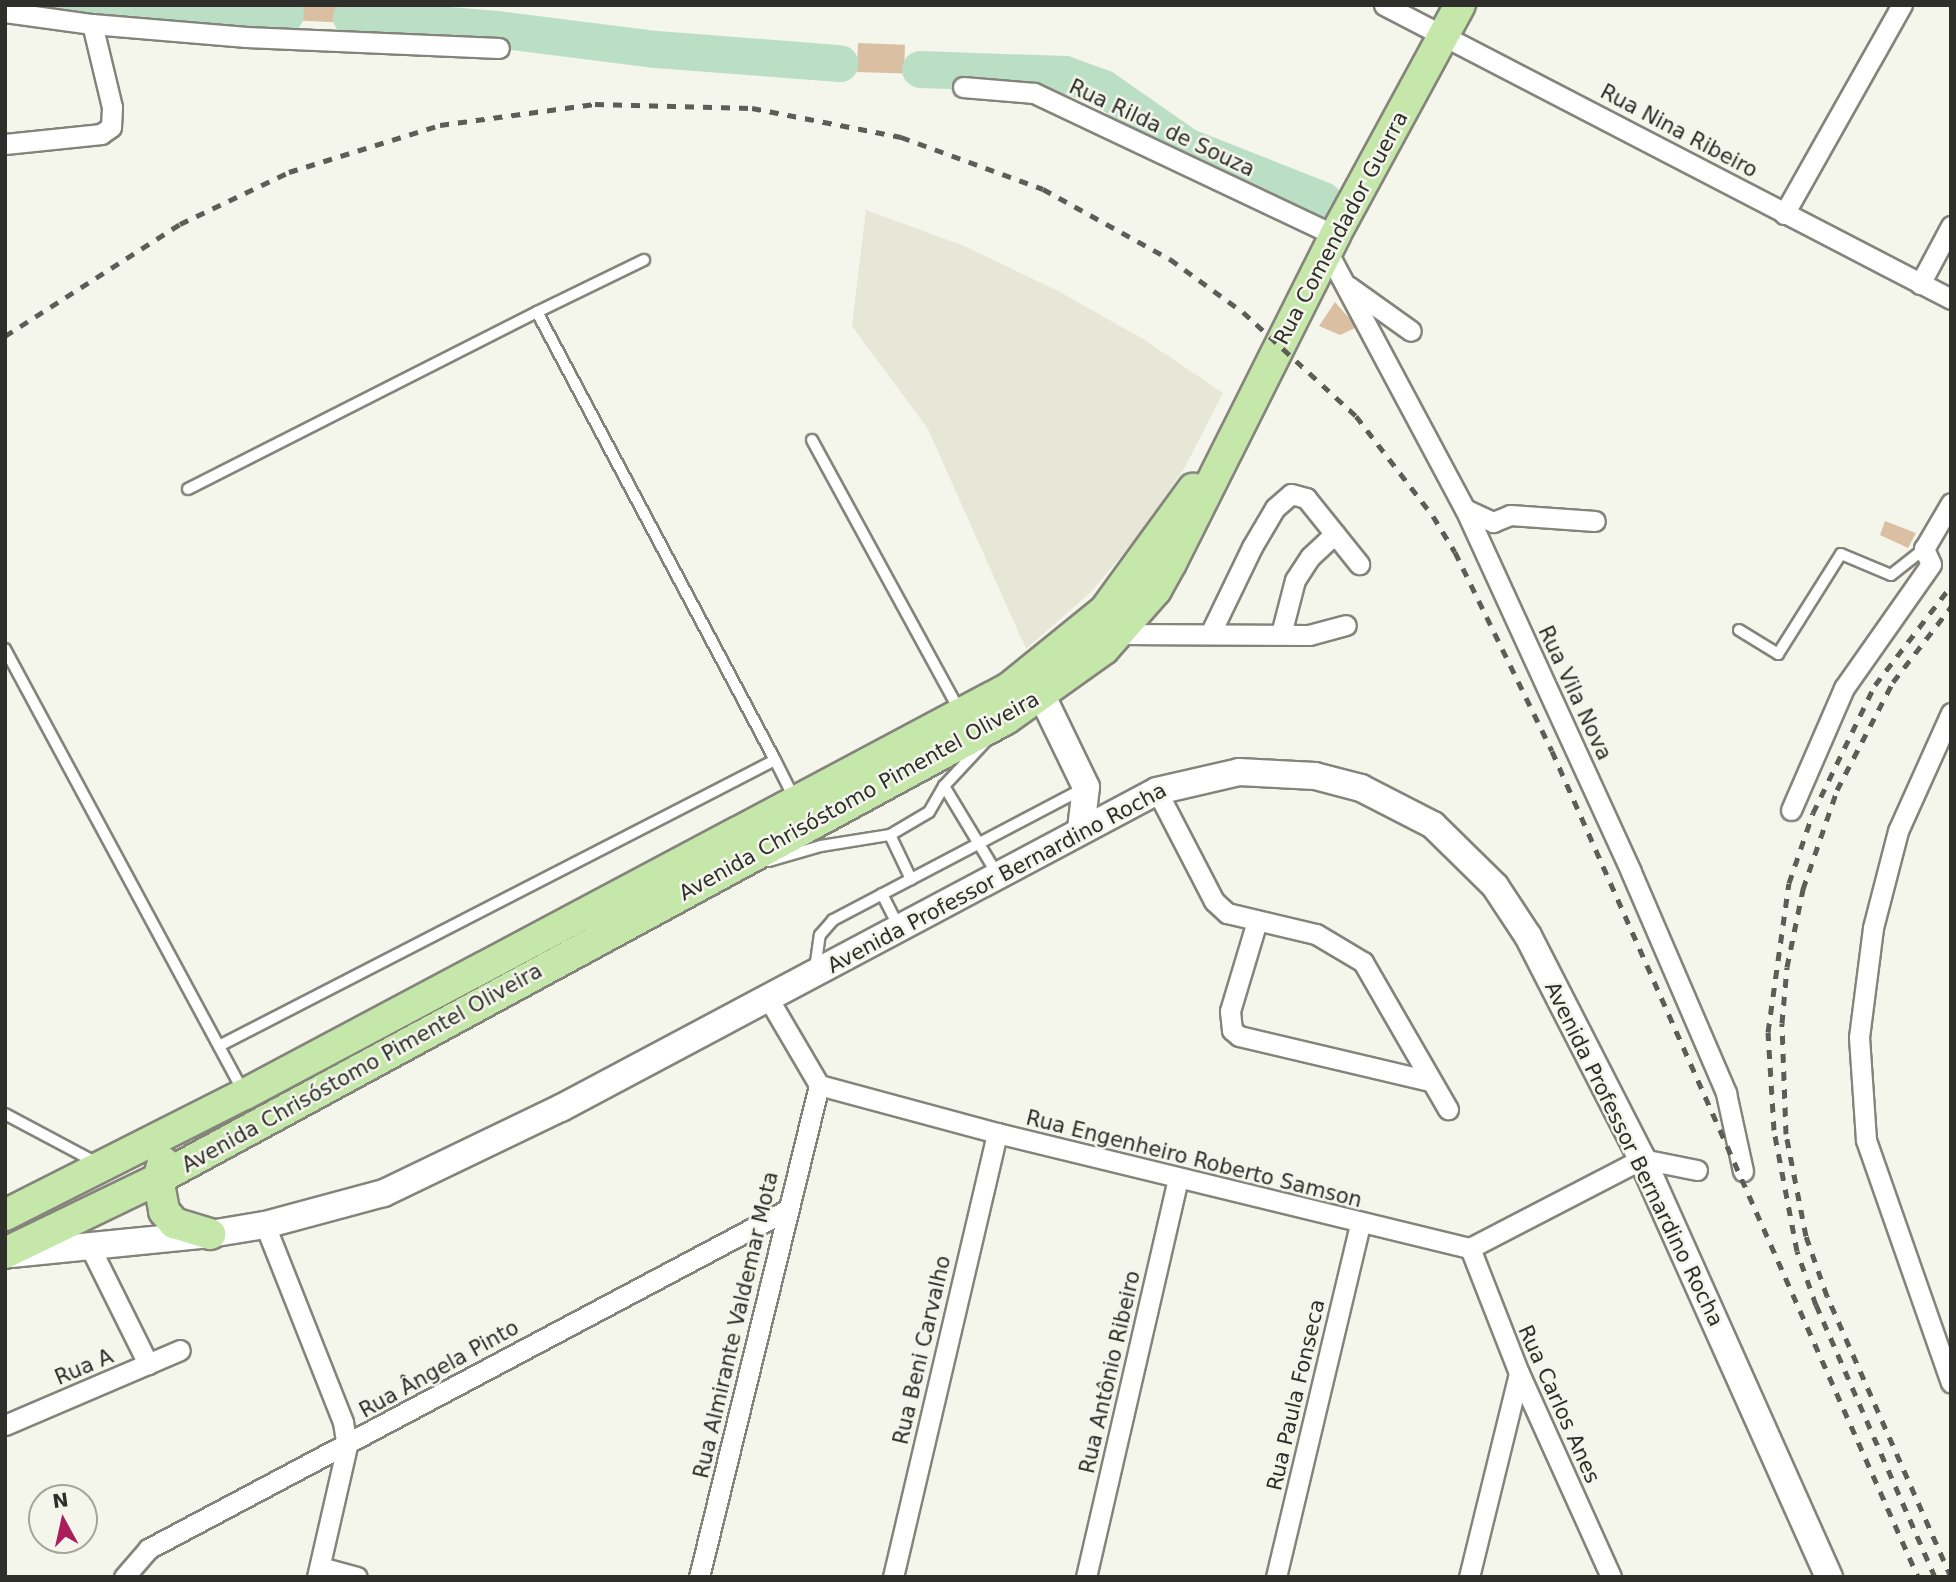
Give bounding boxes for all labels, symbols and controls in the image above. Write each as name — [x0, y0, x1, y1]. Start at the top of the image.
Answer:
street label: Rua Rilda de Souza — [1065, 74, 1259, 182]
street label: Rua Nina Ribeiro — [1596, 79, 1762, 183]
street label: Rua Comendador Guerra — [1269, 107, 1413, 349]
street label: Rua Vila Nova — [1533, 622, 1617, 764]
street label: Avenida Chrisóstomo Pimentel Oliveira — [674, 686, 1044, 906]
street label: Avenida Professor Bernardino Rocha — [823, 778, 1171, 978]
street label: Avenida Chrisóstomo Pimentel Oliveira — [177, 958, 547, 1178]
street label: Avenida Professor Bernardino Rocha — [1539, 978, 1729, 1330]
street label: Rua Engenheiro Roberto Samson — [1023, 1105, 1365, 1213]
street label: Rua Almirante Valdemar Mota — [688, 1169, 784, 1481]
street label: Rua Beni Carvalho — [888, 1253, 956, 1447]
street label: Rua Antônio Ribeiro — [1074, 1268, 1146, 1476]
street label: Rua Paula Fonseca — [1262, 1297, 1330, 1493]
street label: Rua Ângela Pinto — [355, 1315, 523, 1423]
street label: Rua Carlos Anes — [1513, 1321, 1605, 1487]
street label: Rua A — [51, 1344, 117, 1390]
north arrow — [28, 1484, 98, 1554]
text: N — [51, 1488, 70, 1512]

